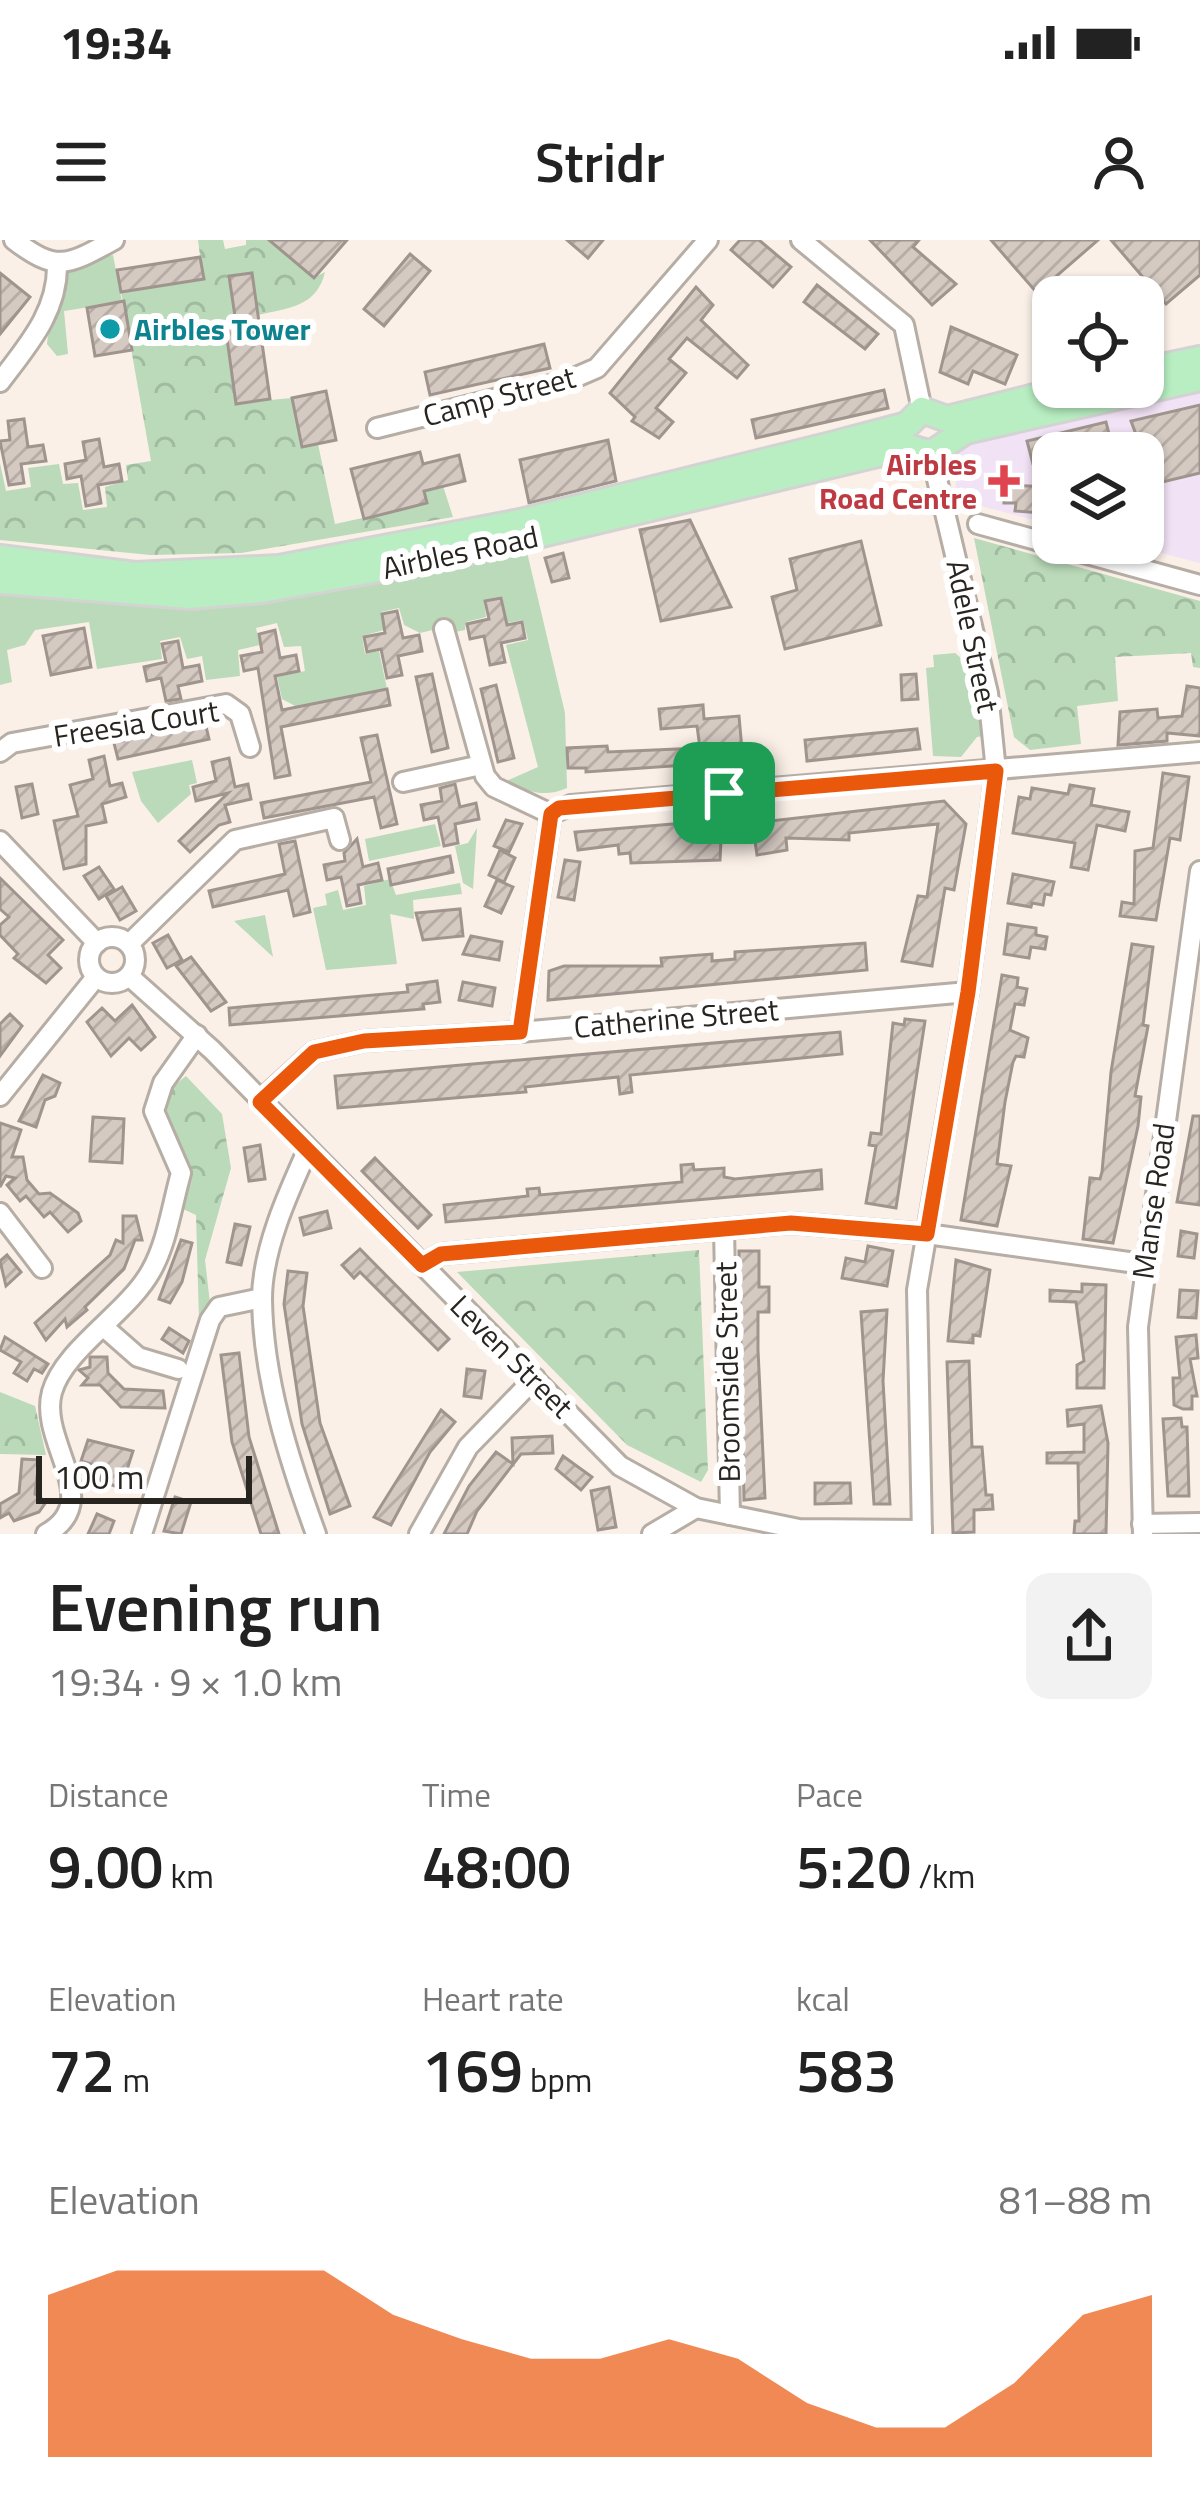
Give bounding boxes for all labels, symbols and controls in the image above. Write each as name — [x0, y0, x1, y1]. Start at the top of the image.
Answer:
text: 19:34 — [60, 8, 172, 76]
text: Stridr — [535, 121, 665, 203]
icon: menu — [48, 129, 114, 195]
icon: person — [1086, 129, 1152, 195]
map controls — [1032, 276, 1164, 564]
button: locate — [1032, 276, 1164, 408]
place label: Airbles Tower — [134, 306, 311, 352]
marker: Airbles Tower — [97, 316, 123, 342]
street label: Camp Street — [418, 353, 581, 438]
button: layers — [1032, 432, 1164, 564]
place label: Airbles Road Centre — [819, 441, 977, 521]
marker: Airbles Road Centre — [988, 465, 1020, 497]
street label: Airbles Road — [378, 513, 542, 591]
street label: Adele Street — [934, 556, 1012, 717]
street label: Freesia Court — [50, 687, 222, 759]
pin — [673, 742, 775, 844]
icon: arrive — [691, 760, 757, 826]
street label: Catherine Street — [572, 986, 781, 1050]
street label: Manse Road — [1119, 1120, 1187, 1282]
street label: Broomside Street — [702, 1261, 752, 1483]
street label: Leven Street — [440, 1284, 585, 1429]
scale bar — [36, 1450, 252, 1503]
text: 100 m — [54, 1452, 144, 1502]
text: Evening run — [48, 1556, 382, 1657]
button: share — [1026, 1573, 1152, 1699]
text: 19:34 · 9 × 1.0 km — [48, 1652, 342, 1711]
text: Distance — [48, 1770, 169, 1820]
text: Time — [422, 1770, 491, 1820]
text: Pace — [796, 1770, 863, 1820]
text: 9.00 — [48, 1820, 163, 1911]
text: 48:00 — [422, 1820, 571, 1911]
text: 5:20 — [796, 1820, 911, 1911]
text: km — [163, 1851, 214, 1901]
text: /km — [911, 1851, 975, 1901]
text: Elevation — [48, 1974, 176, 2024]
text: Heart rate — [422, 1974, 564, 2024]
text: kcal — [796, 1974, 850, 2024]
text: 72 — [48, 2024, 115, 2115]
text: 169 — [422, 2024, 523, 2115]
text: 583 — [796, 2024, 897, 2115]
text: m — [115, 2055, 150, 2105]
text: bpm — [523, 2055, 592, 2105]
text: Elevation — [48, 2170, 200, 2229]
text: 81–88 m — [999, 2170, 1152, 2229]

